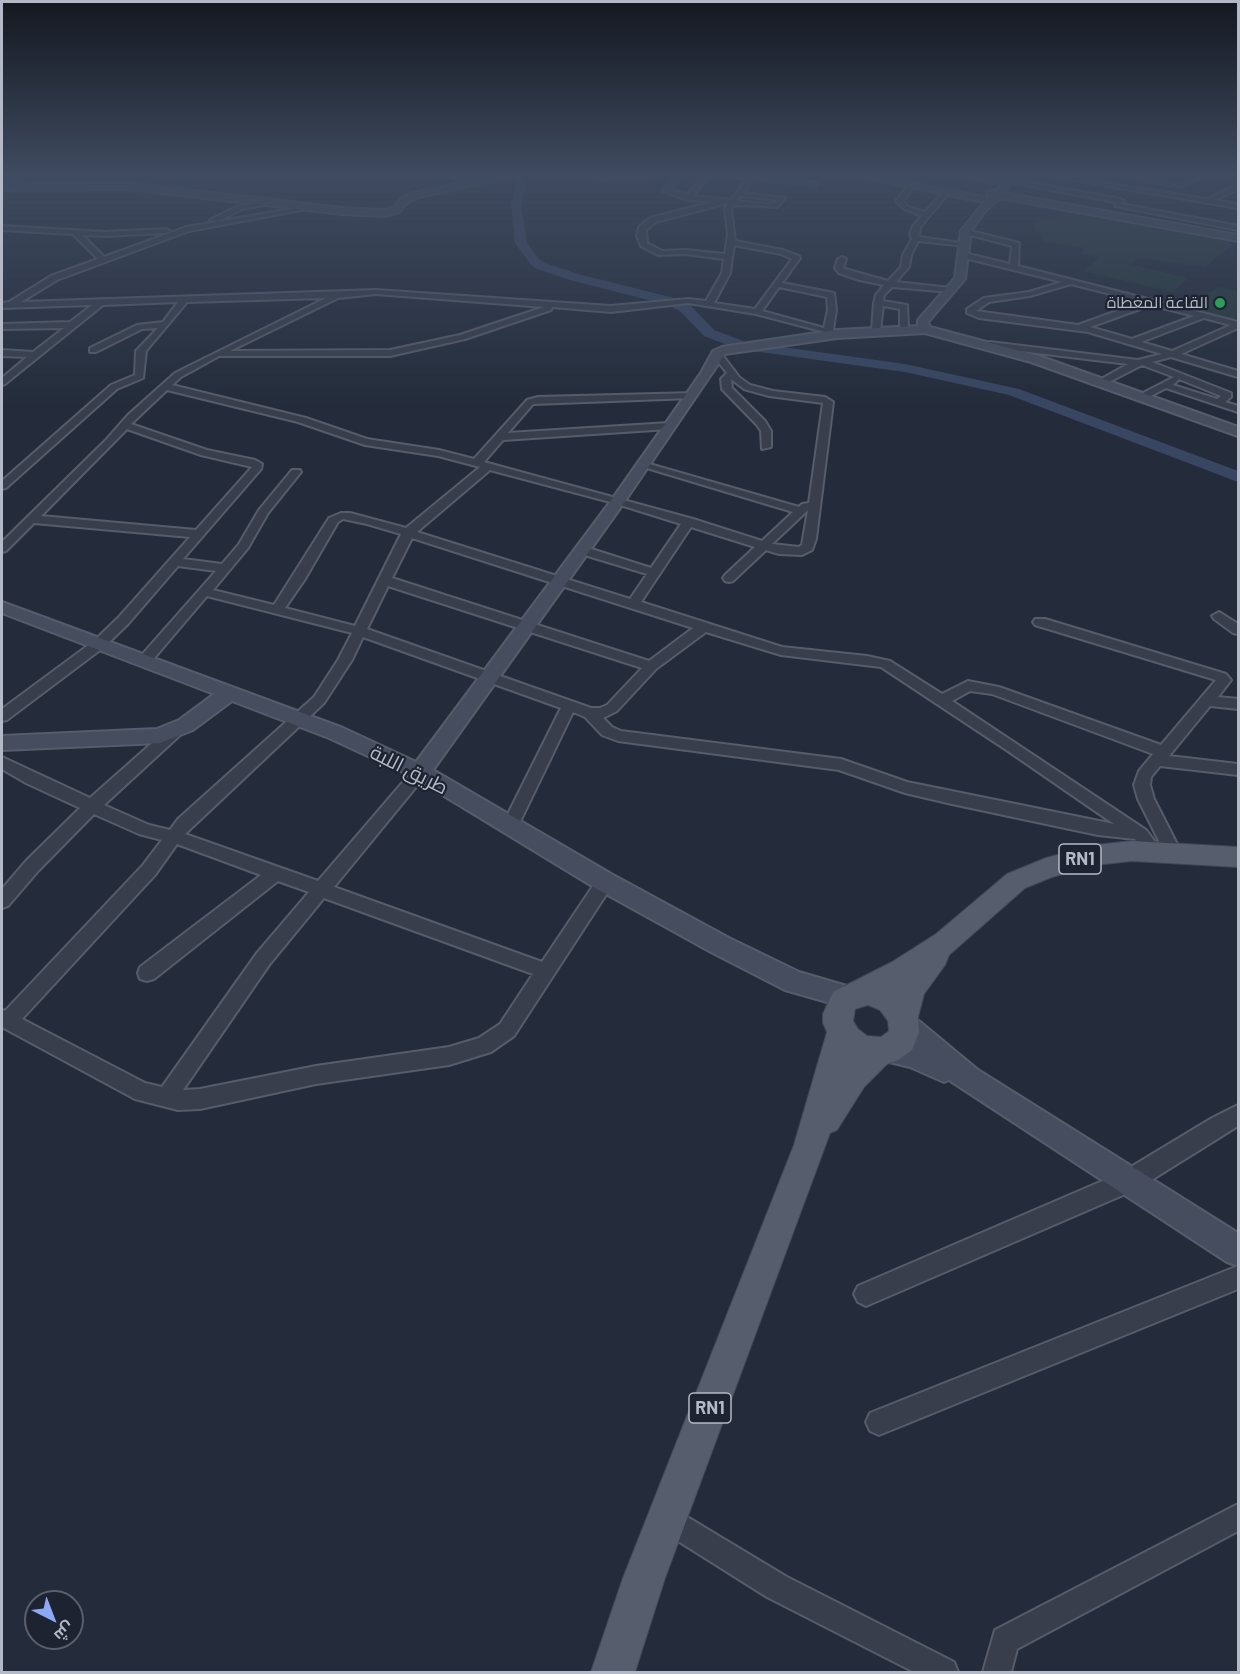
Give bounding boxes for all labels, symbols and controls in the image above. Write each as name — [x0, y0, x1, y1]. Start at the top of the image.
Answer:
place label: القاعة المغطاة — [1107, 293, 1208, 313]
marker: القاعة المغطاة — [1213, 296, 1227, 310]
street label: طريق اللبة — [366, 740, 452, 800]
road number: RN1 — [1059, 844, 1101, 874]
road number: RN1 — [689, 1393, 731, 1423]
north arrow — [24, 1590, 84, 1650]
text: ش — [51, 1618, 79, 1646]

